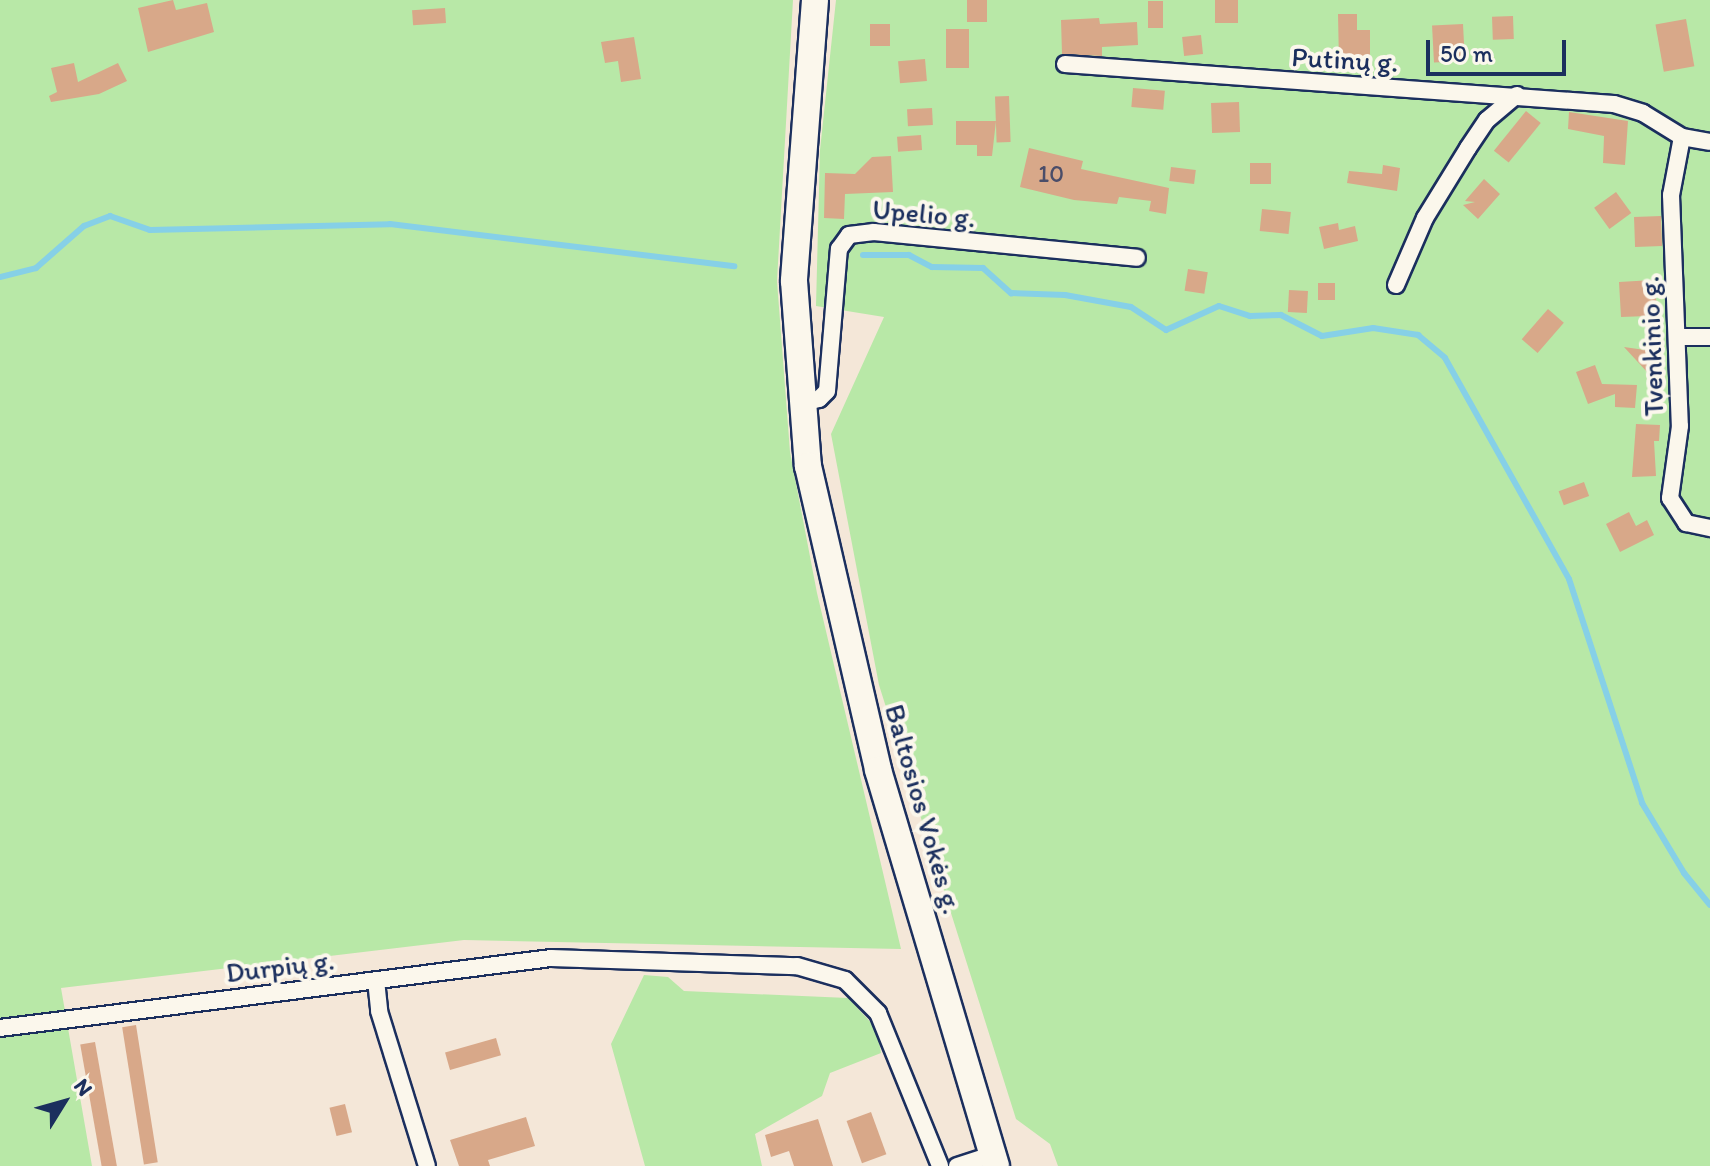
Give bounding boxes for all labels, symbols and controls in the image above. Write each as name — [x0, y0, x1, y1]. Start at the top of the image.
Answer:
scale bar — [1430, 24, 1570, 74]
street label: Putinų g. — [1291, 39, 1399, 79]
text: 50 m — [1440, 39, 1493, 68]
house number: 10 — [1038, 160, 1064, 188]
street label: Upelio g. — [871, 192, 977, 234]
street label: Tvenkinio g. — [1632, 275, 1670, 417]
street label: Baltosios Vokės g. — [878, 701, 970, 917]
street label: Durpių g. — [224, 943, 336, 989]
north arrow — [24, 1062, 104, 1142]
text: N — [68, 1073, 99, 1101]

